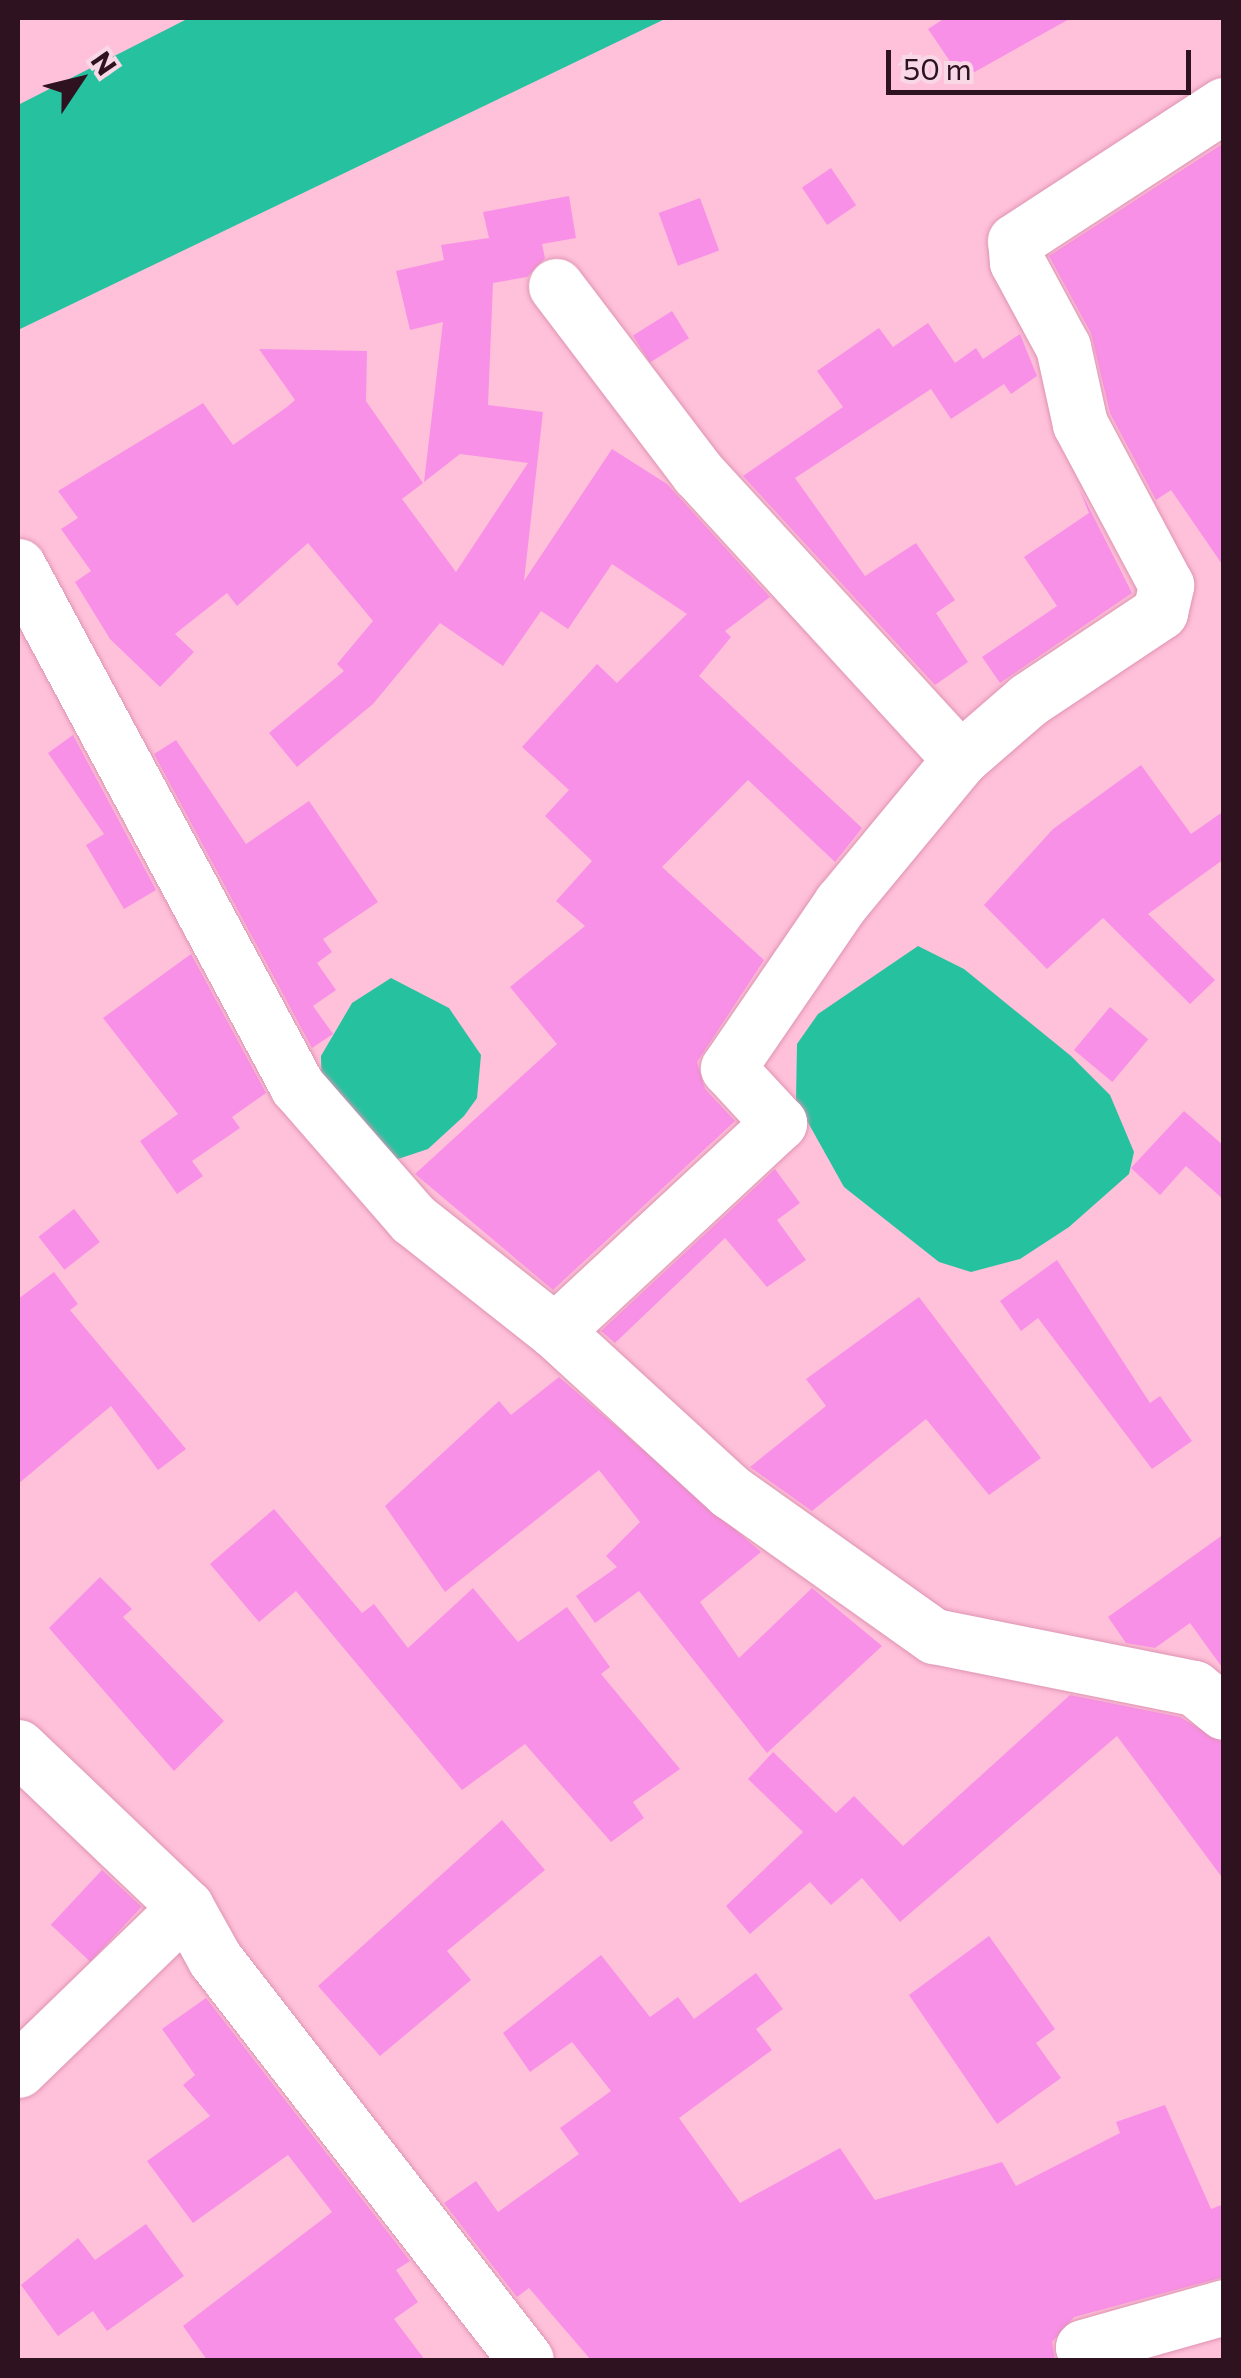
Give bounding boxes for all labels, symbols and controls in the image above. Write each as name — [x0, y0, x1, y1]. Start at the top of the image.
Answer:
north arrow — [30, 30, 130, 130]
scale bar — [891, 30, 1196, 92]
text: N — [85, 44, 125, 81]
text: 50 m — [903, 49, 972, 86]

